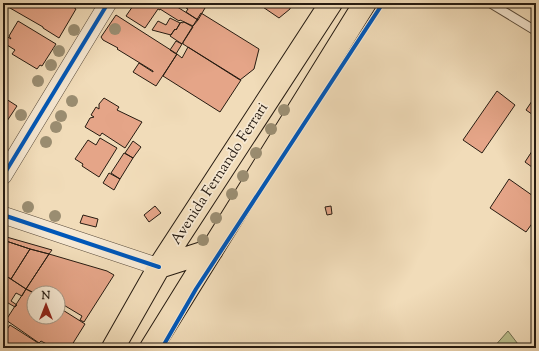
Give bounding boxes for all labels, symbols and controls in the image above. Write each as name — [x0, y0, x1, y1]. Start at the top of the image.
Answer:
street label: Avenida Fernando Ferrari — [166, 99, 274, 249]
north arrow — [26, 285, 66, 325]
text: N — [41, 288, 51, 304]

